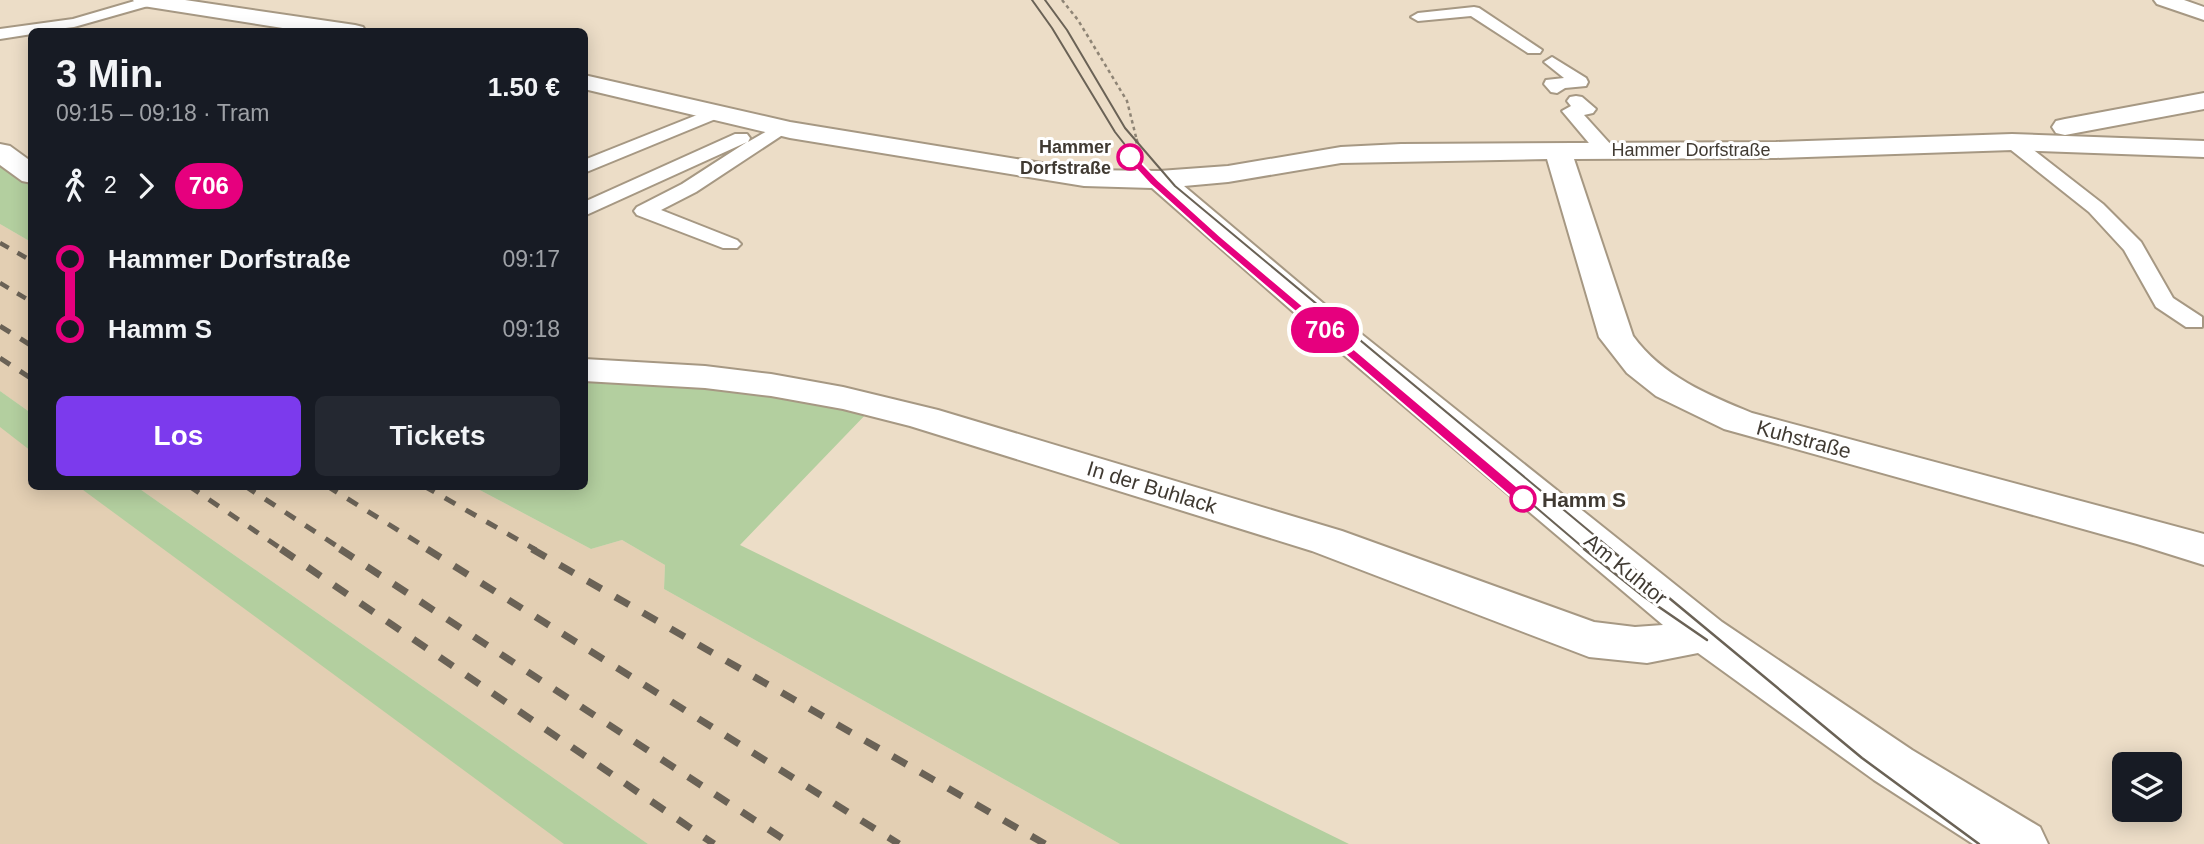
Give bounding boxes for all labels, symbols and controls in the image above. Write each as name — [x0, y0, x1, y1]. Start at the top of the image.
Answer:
text: 3 Min. — [56, 53, 164, 95]
text: 1.50 € — [488, 72, 560, 102]
text: 09:15 – 09:18 · Tram — [56, 100, 270, 126]
place label: Hammer Dorfstraße — [1020, 137, 1111, 178]
street label: Hammer Dorfstraße — [1611, 140, 1771, 160]
marker: Hammer Dorfstraße — [1117, 144, 1143, 170]
icon: walk — [56, 167, 94, 205]
icon: forward — [127, 167, 165, 205]
text: 2 — [104, 172, 117, 198]
text: 706 — [189, 172, 229, 199]
text: Hammer Dorfstraße — [108, 244, 351, 274]
text: 09:17 — [502, 246, 560, 272]
line badge: 706 — [1285, 307, 1365, 353]
text: Hamm S — [108, 314, 212, 344]
text: 09:18 — [502, 316, 560, 342]
text: 706 — [1305, 316, 1345, 343]
button: Los — [56, 396, 301, 476]
button: Tickets — [315, 396, 560, 476]
street label: Kuhstraße — [1754, 415, 1854, 463]
street label: In der Buhlack — [1084, 456, 1220, 518]
marker: Hamm S — [1510, 486, 1536, 512]
place label: Hamm S — [1542, 488, 1626, 511]
street label: Am Kuhtor — [1580, 529, 1672, 609]
map controls — [2112, 752, 2182, 822]
button: layers — [2112, 752, 2182, 822]

